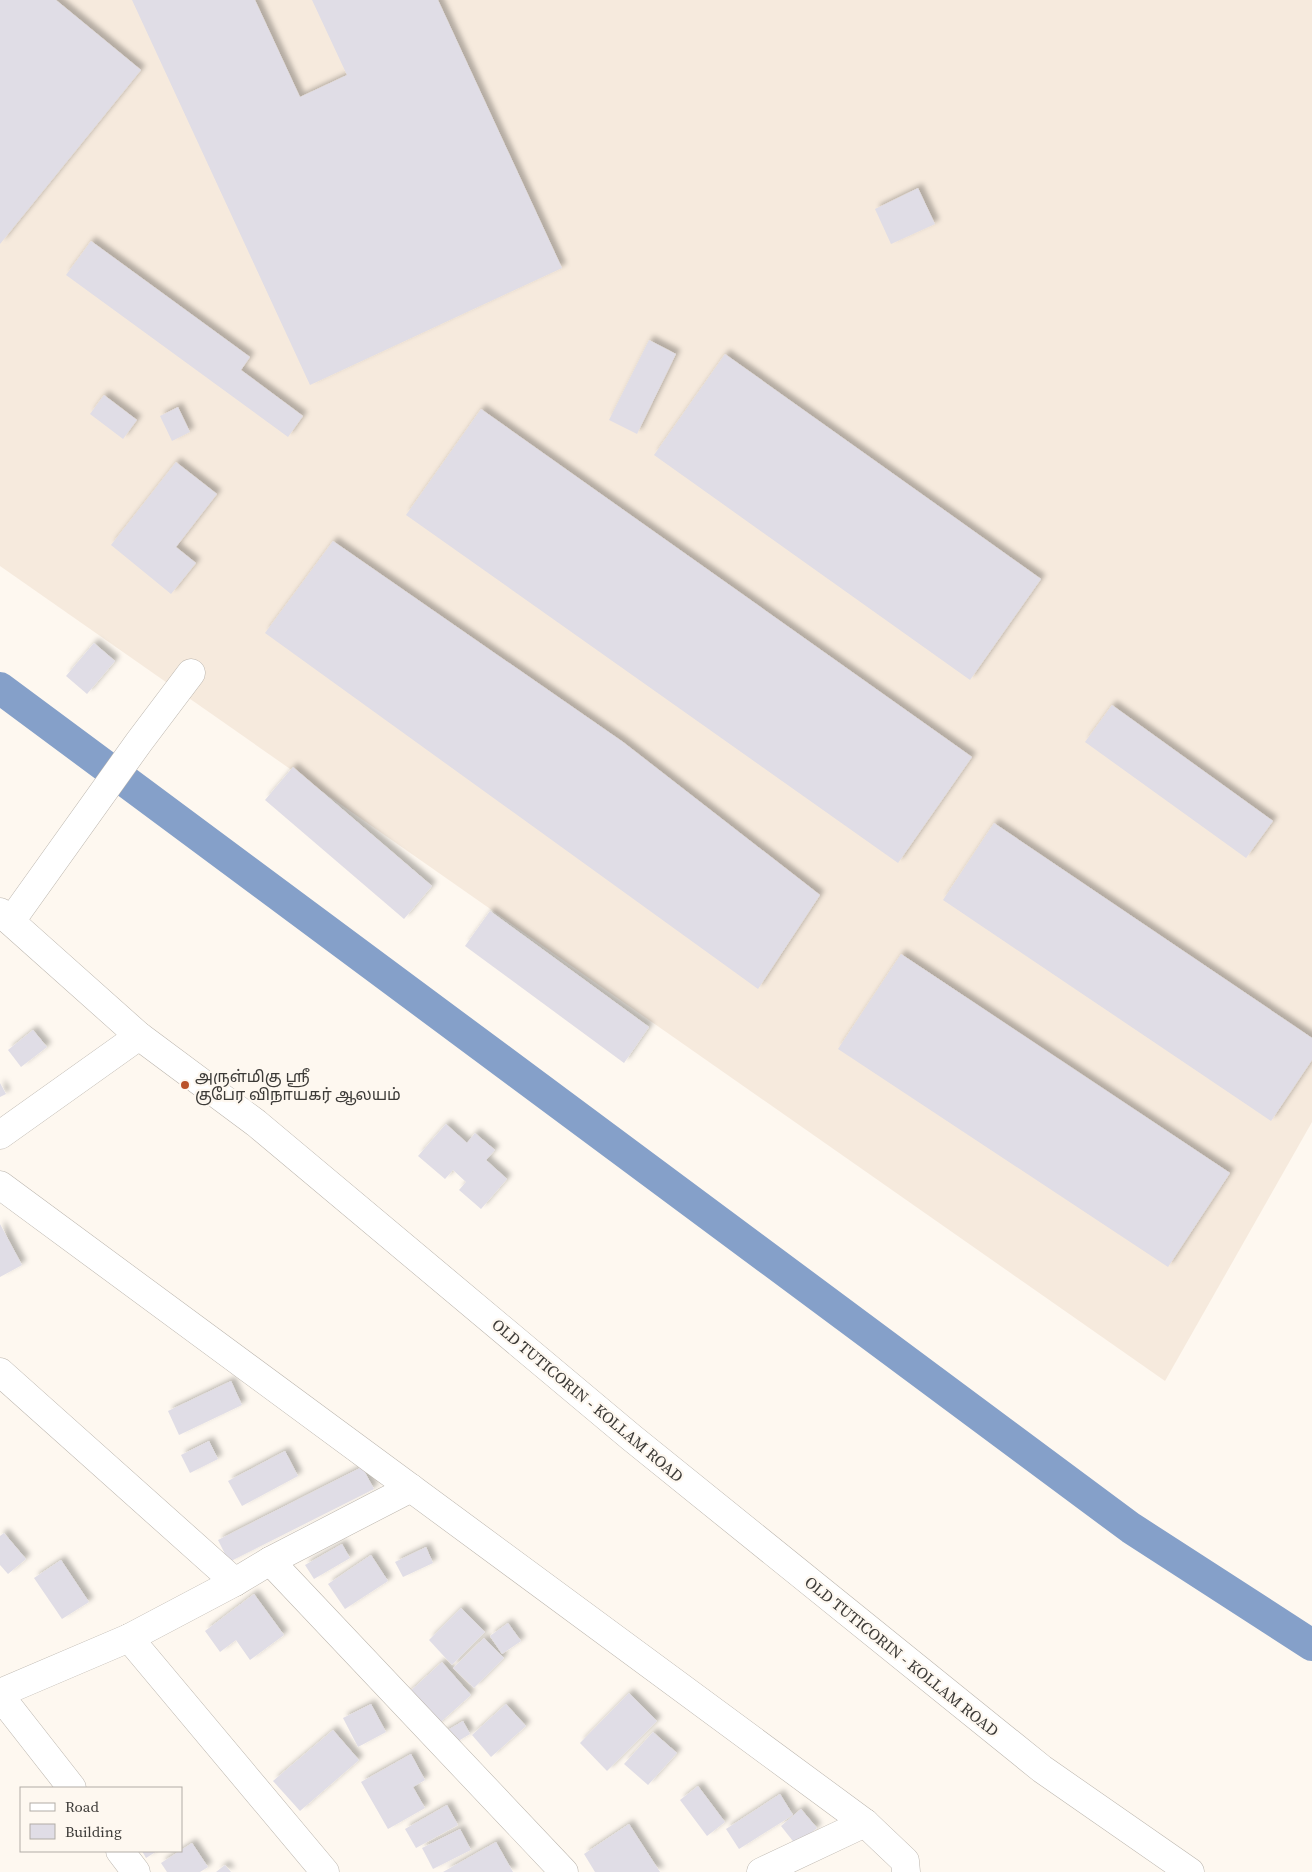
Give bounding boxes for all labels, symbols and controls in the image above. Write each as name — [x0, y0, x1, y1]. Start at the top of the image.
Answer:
place label: அருள்மிகு ஶ்ரீ குபேர விநாயகர் ஆலயம் — [195, 1065, 401, 1106]
marker: அருள்மிகு ஶ்ரீ குபேர விநாயகர் ஆலயம் — [179, 1079, 191, 1091]
street label: OLD TUTICORIN - KOLLAM ROAD — [488, 1313, 688, 1487]
street label: OLD TUTICORIN - KOLLAM ROAD — [800, 1571, 1004, 1741]
legend — [20, 1787, 182, 1852]
text: Road — [65, 1796, 99, 1817]
text: Building — [65, 1821, 122, 1842]

